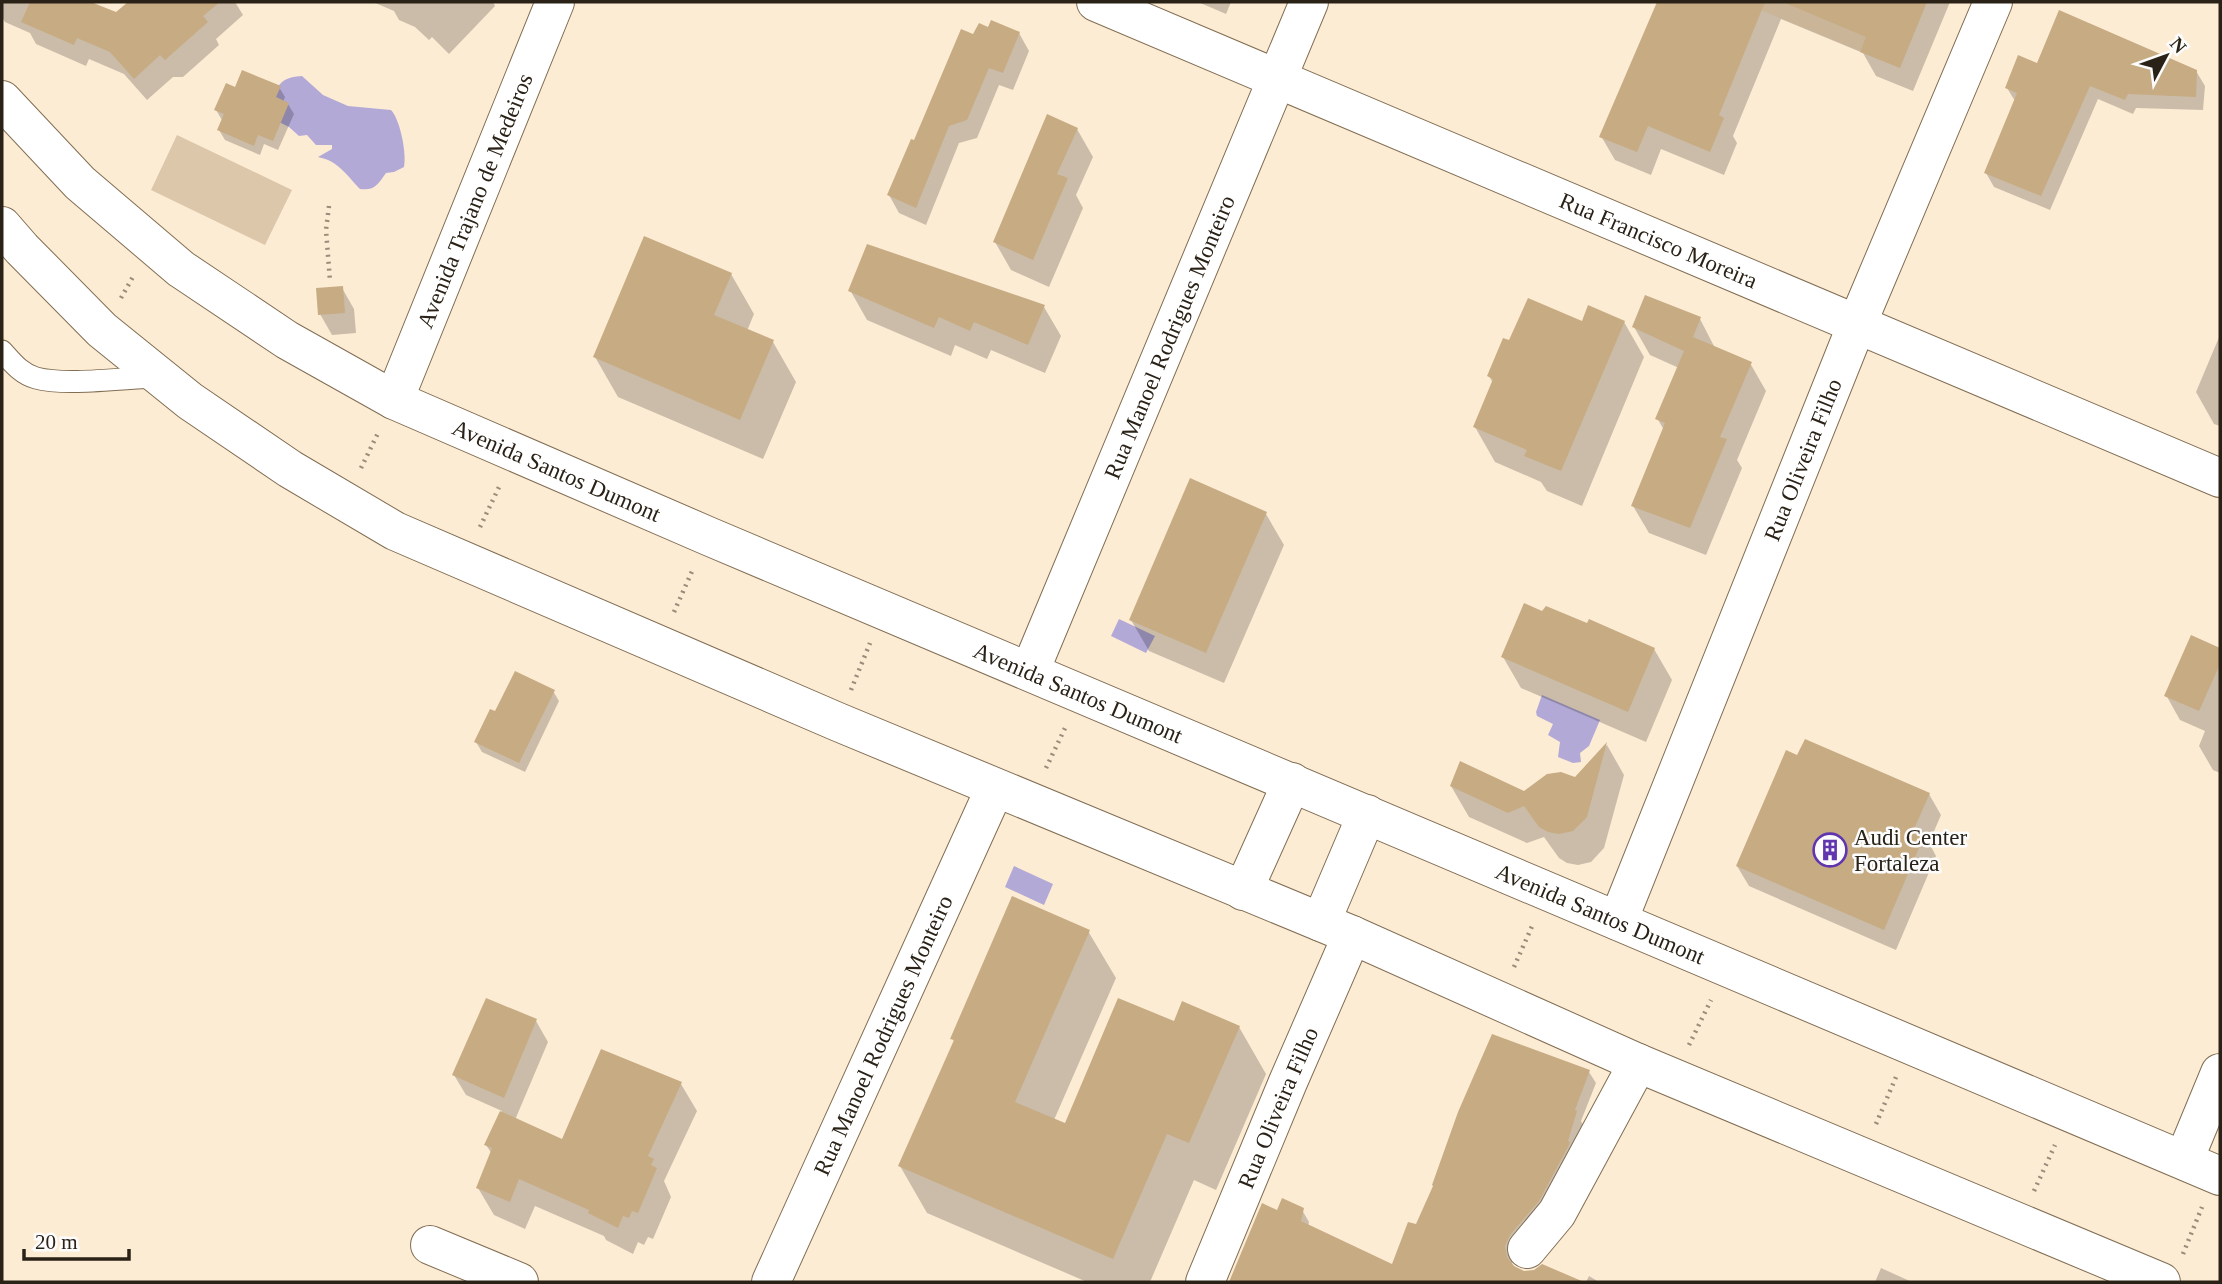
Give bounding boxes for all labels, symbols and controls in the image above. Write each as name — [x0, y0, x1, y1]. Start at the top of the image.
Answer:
north arrow — [2131, 21, 2201, 91]
text: N — [2166, 33, 2191, 57]
street label: Avenida Trajano de Medeiros — [412, 70, 538, 332]
street label: Rua Francisco Moreira — [1556, 188, 1761, 294]
street label: Rua Manoel Rodrigues Monteiro — [1100, 192, 1240, 483]
street label: Rua Oliveira Filho — [1760, 375, 1847, 545]
street label: Avenida Santos Dumont — [448, 415, 665, 527]
street label: Avenida Santos Dumont — [970, 638, 1187, 749]
place label: Audi Center Fortaleza — [1854, 825, 1967, 876]
building icon: Audi Center Fortaleza — [1811, 831, 1849, 869]
street label: Avenida Santos Dumont — [1492, 859, 1709, 970]
street label: Rua Manoel Rodrigues Monteiro — [809, 891, 958, 1179]
street label: Rua Oliveira Filho — [1233, 1023, 1323, 1192]
scale bar — [24, 1218, 130, 1262]
text: 20 m — [35, 1230, 78, 1254]

